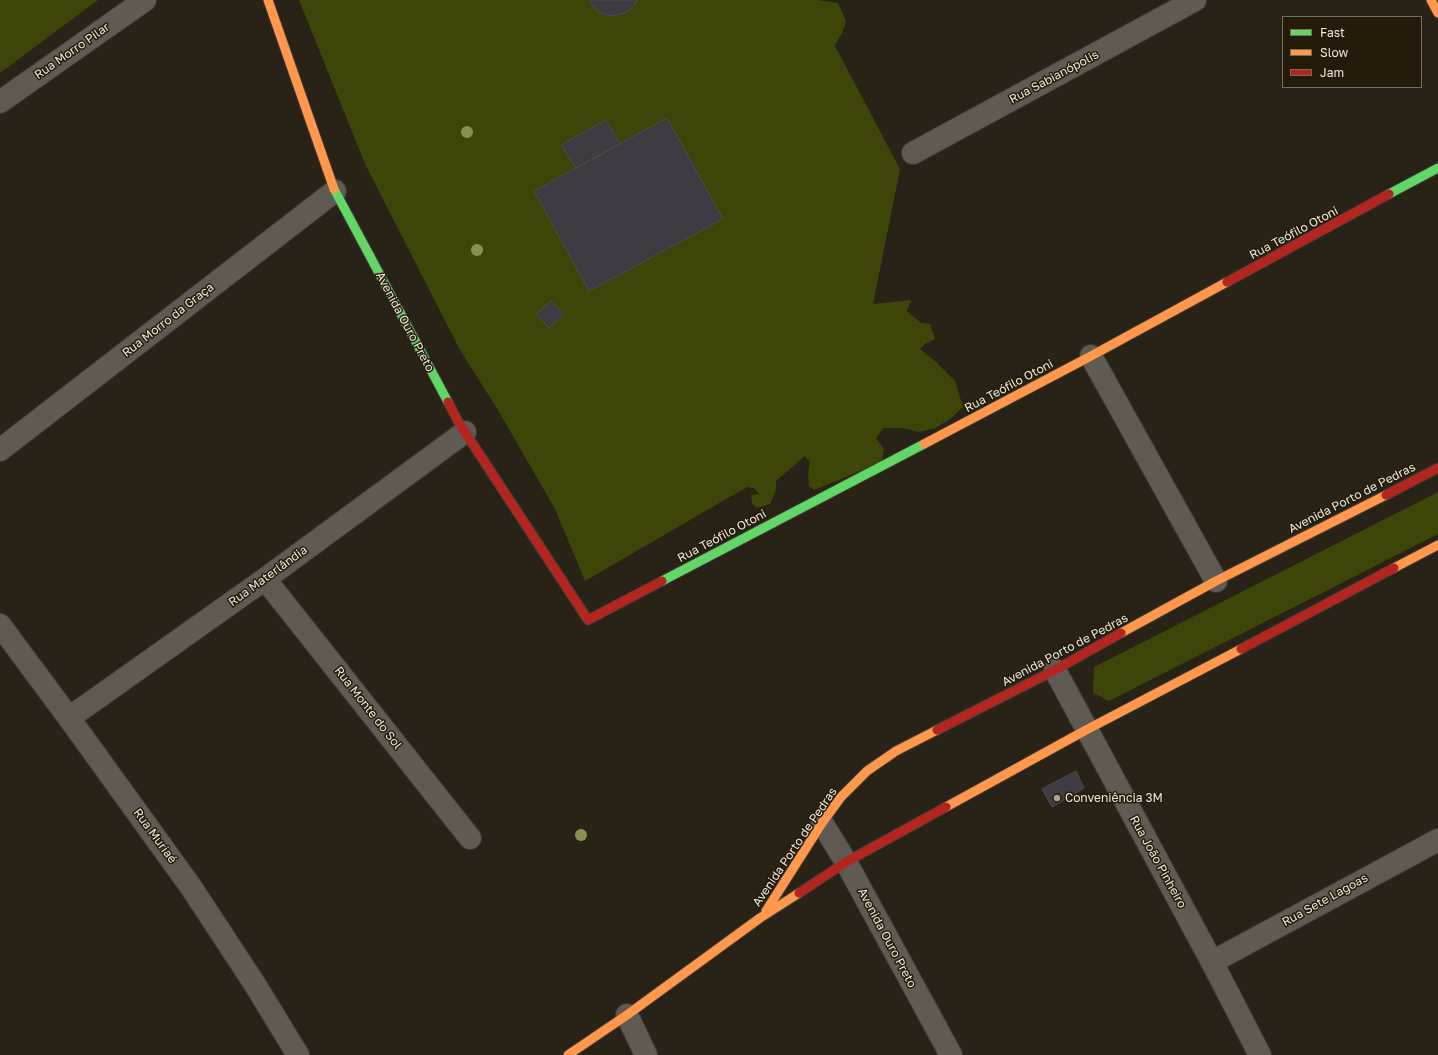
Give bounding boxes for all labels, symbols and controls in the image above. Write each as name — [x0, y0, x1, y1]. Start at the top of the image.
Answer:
legend — [1282, 16, 1422, 88]
street label: Rua Morro Pilar — [32, 20, 112, 82]
text: Fast — [1320, 25, 1345, 40]
text: Slow — [1320, 45, 1348, 60]
street label: Rua Sabianópolis — [1007, 47, 1101, 107]
text: Jam — [1320, 65, 1344, 80]
street label: Rua Teófilo Otoni — [1247, 204, 1341, 262]
street label: Avenida Ouro Preto — [373, 270, 437, 374]
street label: Rua Morro da Graça — [119, 280, 217, 360]
street label: Rua Teófilo Otoni — [962, 357, 1056, 415]
street label: Avenida Porto de Pedras — [1286, 460, 1418, 536]
street label: Rua Teófilo Otoni — [675, 507, 769, 565]
street label: Rua Materlândia — [226, 543, 310, 609]
street label: Avenida Porto de Pedras — [1000, 611, 1130, 689]
street label: Rua Monte do Sol — [331, 664, 405, 752]
street label: Avenida Porto de Pedras — [750, 785, 840, 909]
place label: Conveniência 3M — [1065, 791, 1163, 805]
marker: Conveniência 3M — [1052, 793, 1062, 803]
street label: Rua Muriaé — [130, 806, 180, 866]
street label: Rua João Pinheiro — [1127, 813, 1189, 911]
street label: Rua Sete Lagoas — [1280, 870, 1370, 930]
street label: Avenida Ouro Preto — [855, 886, 919, 990]

